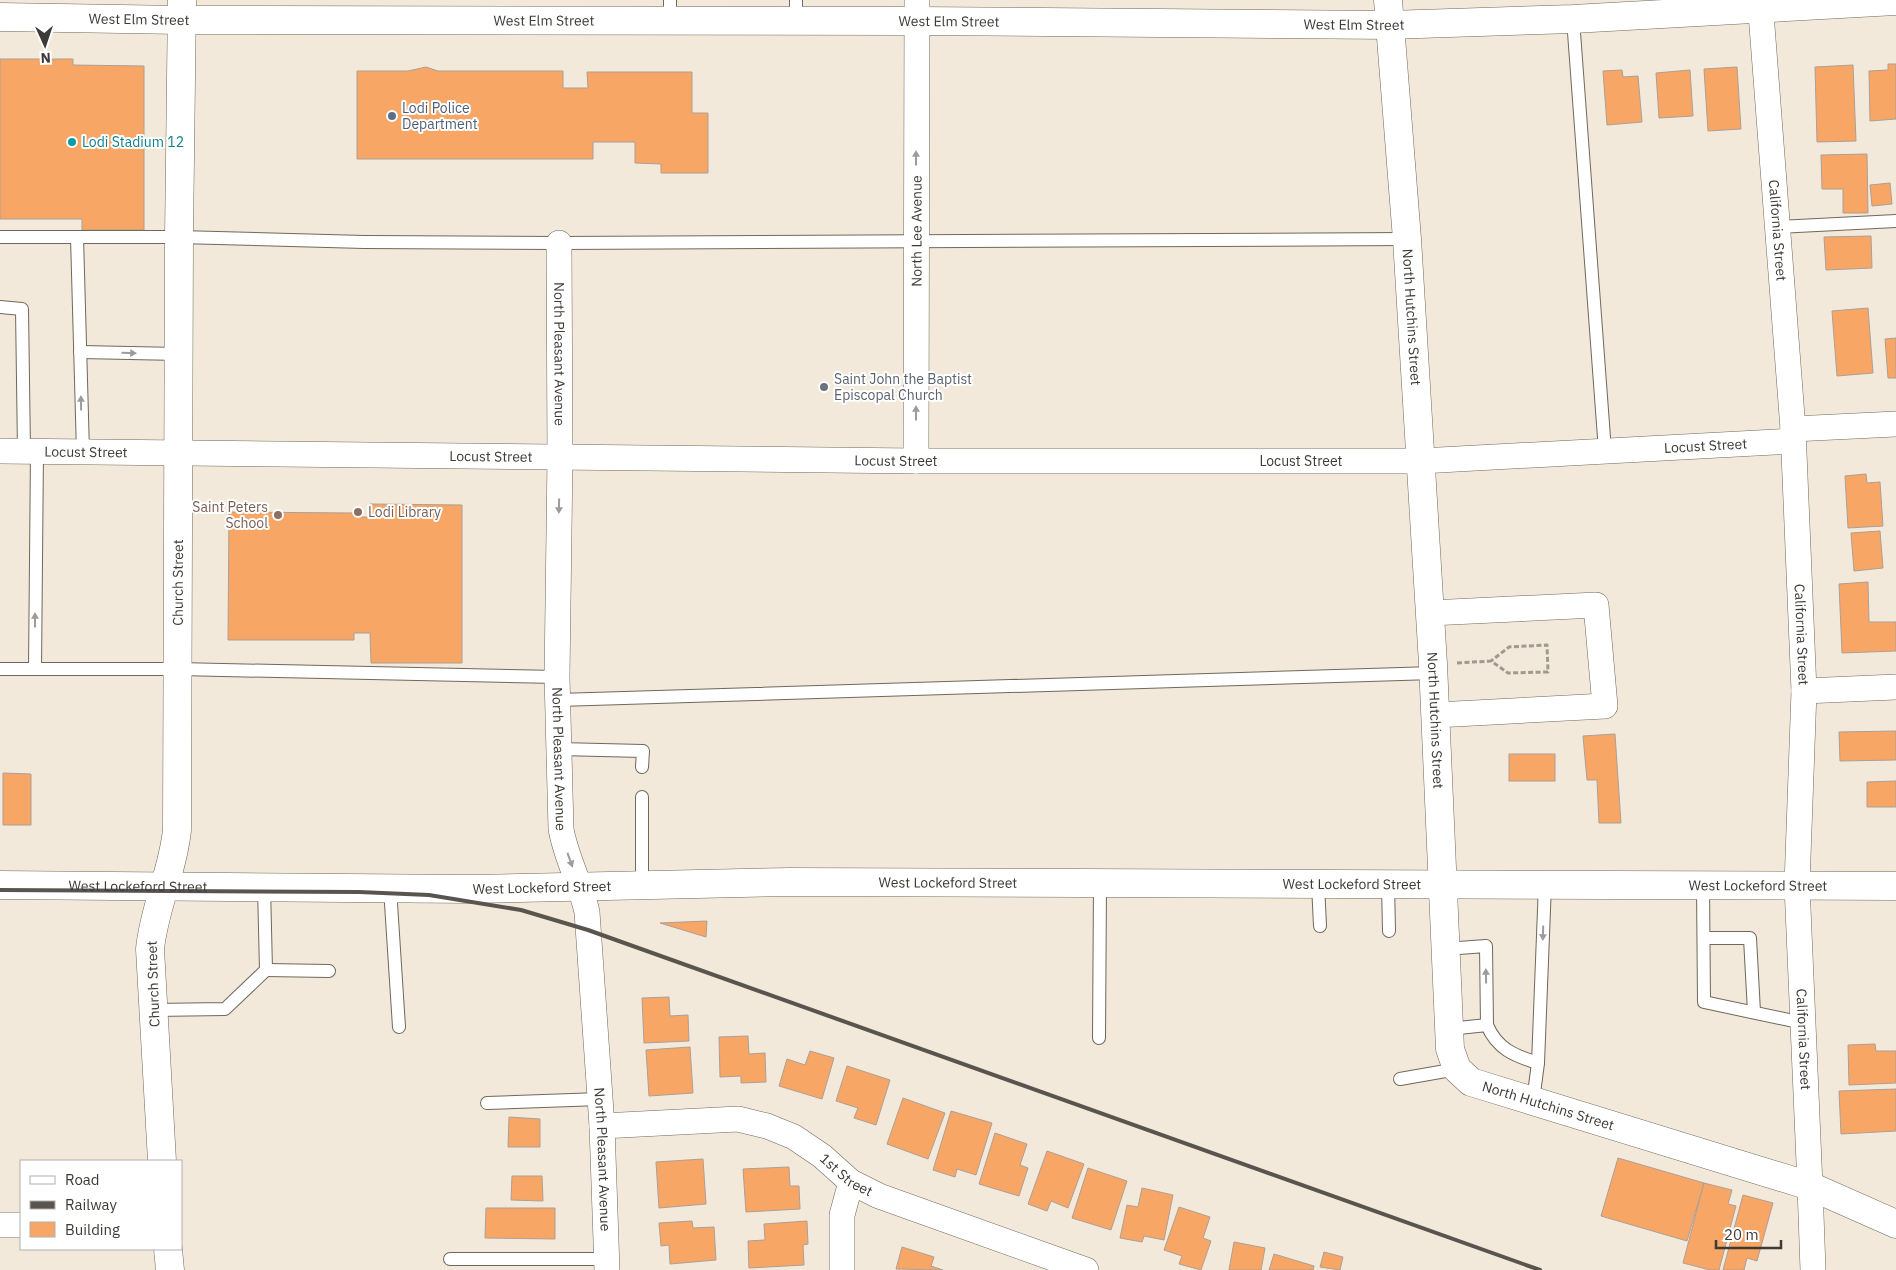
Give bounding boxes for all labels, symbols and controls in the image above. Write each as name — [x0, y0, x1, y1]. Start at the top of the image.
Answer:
street label: West Elm Street — [88, 9, 190, 29]
street label: West Elm Street — [494, 11, 595, 30]
street label: West Elm Street — [899, 12, 1000, 31]
street label: West Elm Street — [1303, 15, 1405, 34]
north arrow — [20, 20, 70, 70]
text: N — [40, 49, 51, 67]
place label: Lodi Police Department — [402, 99, 478, 133]
marker: Lodi Police Department — [386, 110, 398, 122]
place label: Lodi Stadium 12 — [82, 133, 184, 151]
marker: Lodi Stadium 12 — [66, 136, 78, 148]
one-way arrow — [912, 150, 920, 166]
street label: North Lee Avenue — [907, 175, 926, 287]
street label: California Street — [1765, 179, 1791, 282]
street label: North Hutchins Street — [1399, 248, 1425, 386]
street label: North Pleasant Avenue — [550, 282, 569, 426]
one-way arrow — [121, 349, 137, 357]
place label: Saint John the Baptist Episcopal Church — [834, 370, 972, 404]
marker: Saint John the Baptist Episcopal Church — [818, 381, 830, 393]
one-way arrow — [77, 395, 85, 411]
one-way arrow — [912, 404, 920, 420]
street label: Locust Street — [1664, 434, 1748, 457]
street label: Locust Street — [44, 442, 128, 461]
street label: Locust Street — [449, 447, 533, 466]
street label: Locust Street — [854, 451, 938, 470]
street label: Locust Street — [1259, 452, 1343, 470]
place label: Saint Peters School — [192, 498, 268, 532]
one-way arrow — [555, 499, 563, 515]
place label: Lodi Library — [368, 503, 441, 521]
marker: Lodi Library — [352, 506, 364, 518]
marker: Saint Peters School — [272, 509, 284, 521]
street label: Church Street — [169, 539, 187, 626]
street label: California Street — [1791, 583, 1813, 686]
one-way arrow — [31, 612, 39, 628]
street label: North Hutchins Street — [1423, 651, 1448, 789]
street label: North Pleasant Avenue — [548, 687, 570, 831]
one-way arrow — [566, 853, 574, 868]
street label: West Lockeford Street — [878, 873, 1017, 892]
street label: West Lockeford Street — [1282, 875, 1421, 893]
street label: West Lockeford Street — [1688, 876, 1827, 895]
street label: West Lockeford Street — [69, 877, 208, 896]
street label: West Lockeford Street — [472, 877, 612, 898]
one-way arrow — [1539, 925, 1547, 941]
street label: Church Street — [142, 940, 164, 1027]
one-way arrow — [1482, 968, 1490, 984]
street label: California Street — [1792, 988, 1815, 1090]
street label: North Hutchins Street — [1480, 1077, 1616, 1134]
street label: North Pleasant Avenue — [590, 1087, 615, 1232]
street label: 1st Street — [816, 1149, 876, 1200]
legend — [20, 1160, 182, 1250]
text: Road — [65, 1170, 100, 1189]
text: Railway — [65, 1195, 118, 1214]
scale bar — [1716, 1218, 1781, 1250]
text: Building — [65, 1220, 120, 1239]
text: 20 m — [1724, 1225, 1759, 1244]

